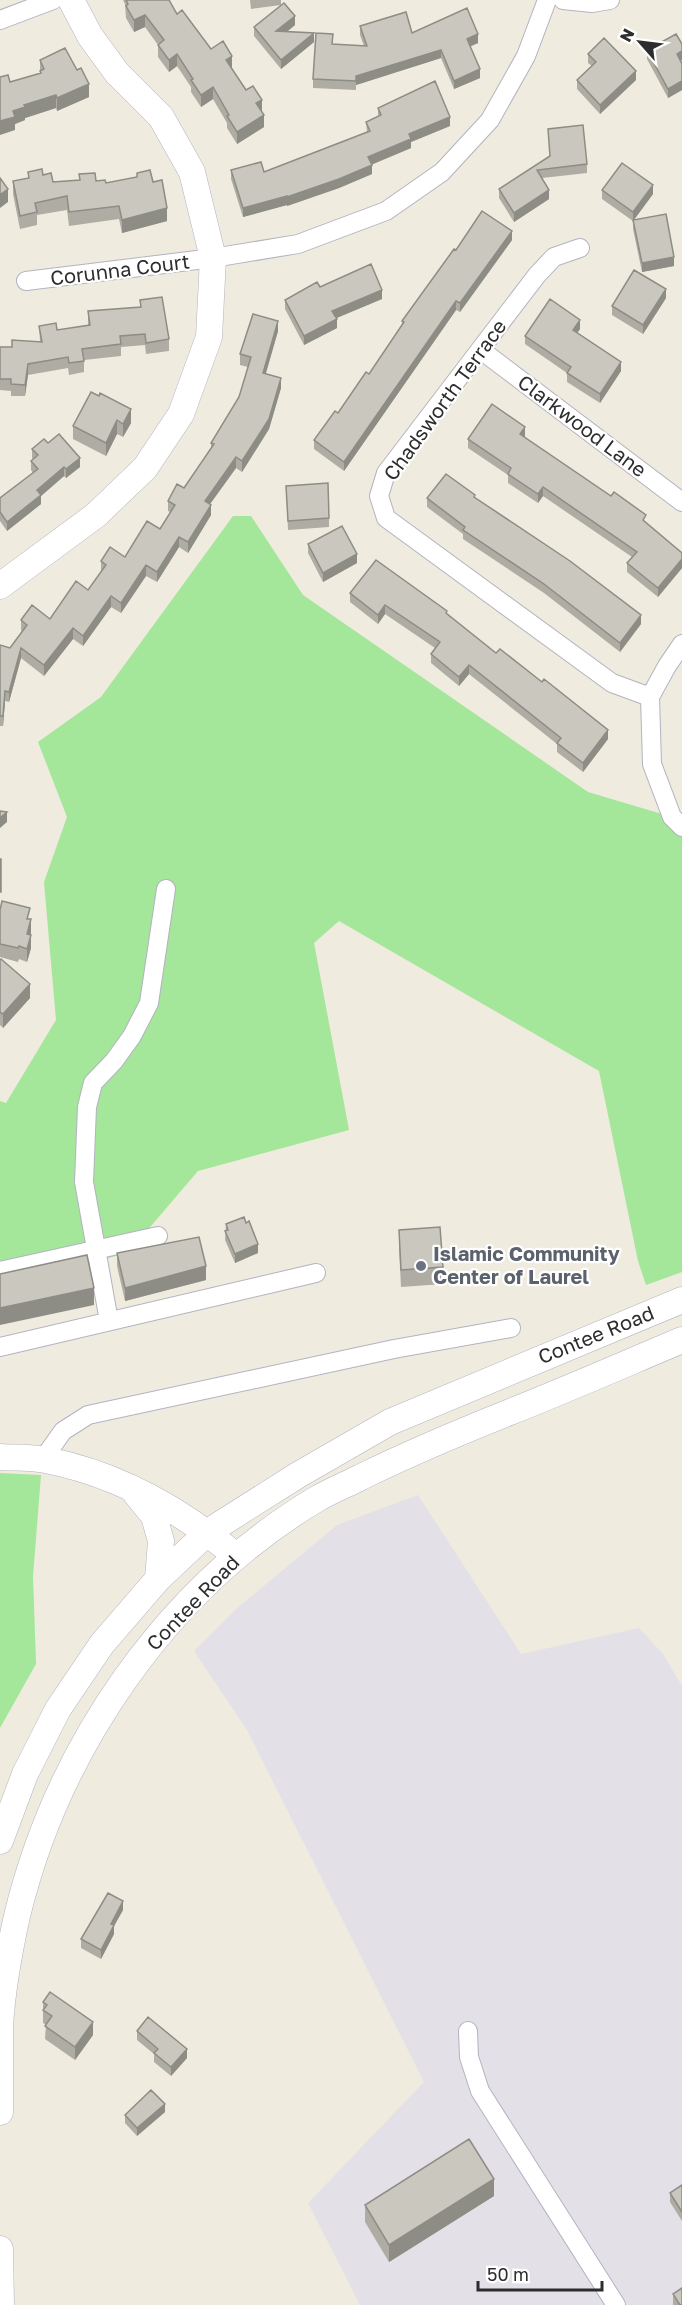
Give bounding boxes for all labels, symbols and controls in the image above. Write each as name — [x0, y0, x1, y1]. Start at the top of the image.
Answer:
north arrow — [610, 12, 670, 72]
text: N — [615, 25, 638, 45]
street label: Corunna Court — [49, 249, 191, 289]
street label: Chadsworth Terrace — [378, 314, 511, 485]
street label: Clarkwood Lane — [514, 369, 652, 481]
place label: Islamic Community Center of Laurel — [433, 1241, 620, 1288]
marker: Islamic Community Center of Laurel — [414, 1259, 428, 1273]
street label: Contee Road — [534, 1300, 657, 1368]
street label: Contee Road — [141, 1550, 244, 1655]
scale bar — [478, 2254, 602, 2292]
text: 50 m — [487, 2263, 529, 2285]

